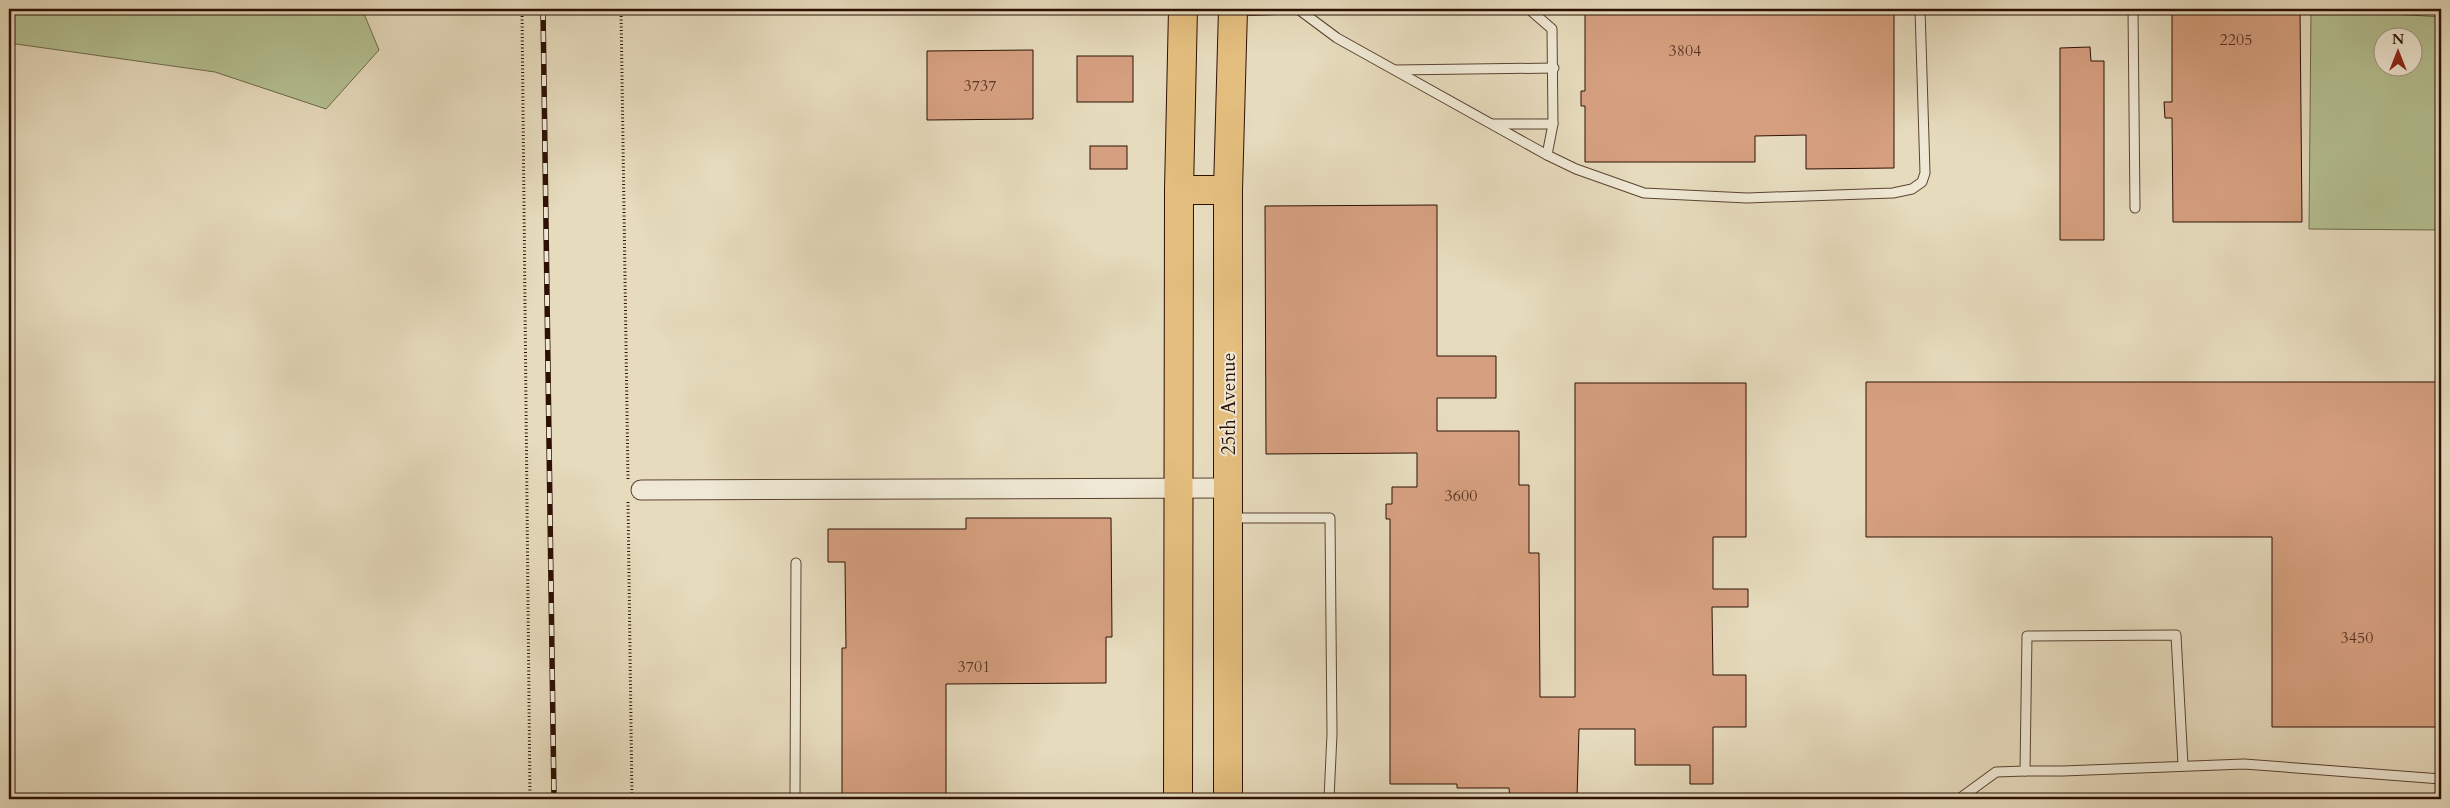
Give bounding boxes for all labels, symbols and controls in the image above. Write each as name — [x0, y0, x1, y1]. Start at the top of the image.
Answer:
north arrow — [2372, 28, 2422, 78]
house number: 2205 — [2220, 29, 2252, 51]
text: N — [2392, 30, 2404, 49]
house number: 3804 — [1669, 40, 1701, 62]
house number: 3737 — [964, 75, 996, 97]
street label: 25th Avenue — [1216, 353, 1242, 455]
house number: 3600 — [1445, 485, 1477, 507]
house number: 3450 — [2341, 627, 2373, 649]
house number: 3701 — [958, 656, 990, 678]

